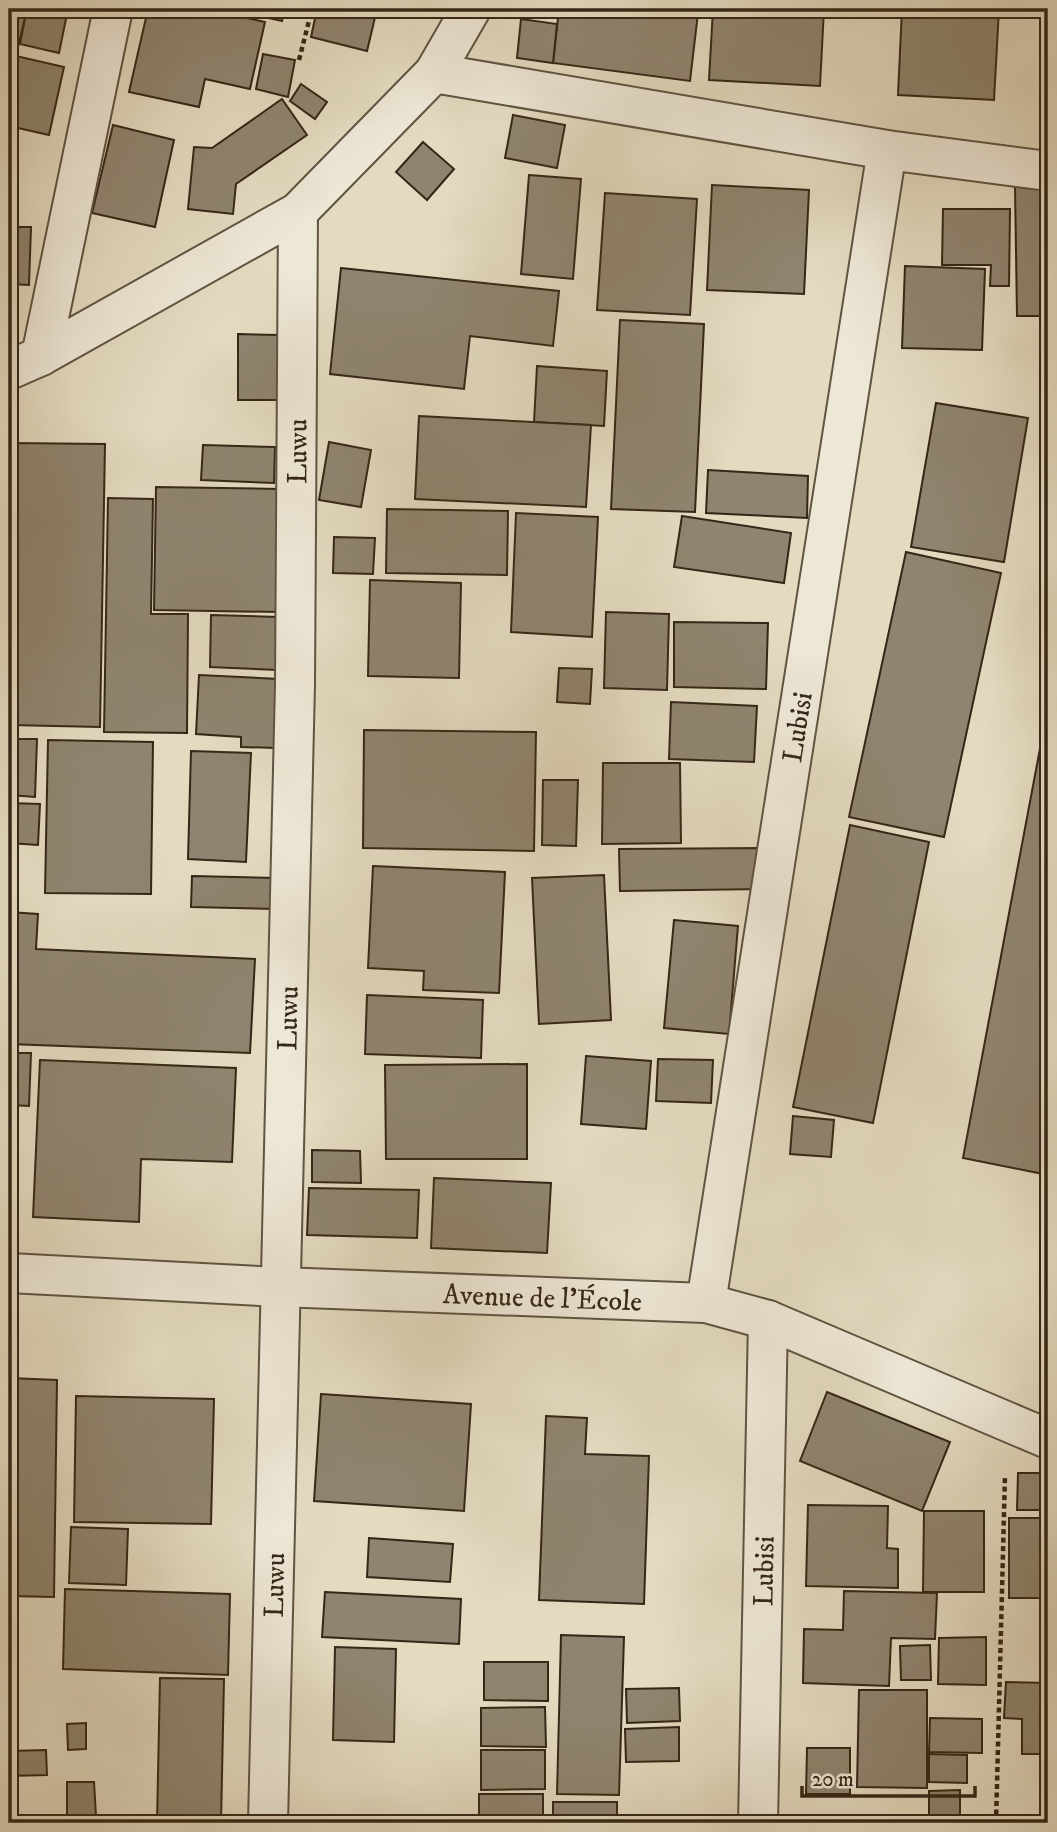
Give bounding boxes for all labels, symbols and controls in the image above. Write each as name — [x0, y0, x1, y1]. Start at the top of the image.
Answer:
street label: Luwu — [280, 419, 316, 484]
street label: Lubisi — [775, 690, 821, 765]
street label: Luwu — [270, 985, 307, 1051]
street label: Avenue de l'École — [442, 1277, 643, 1320]
street label: Lubisi — [746, 1535, 783, 1607]
street label: Luwu — [257, 1552, 293, 1618]
scale bar — [802, 1755, 975, 1799]
text: 20 m — [812, 1767, 854, 1793]

